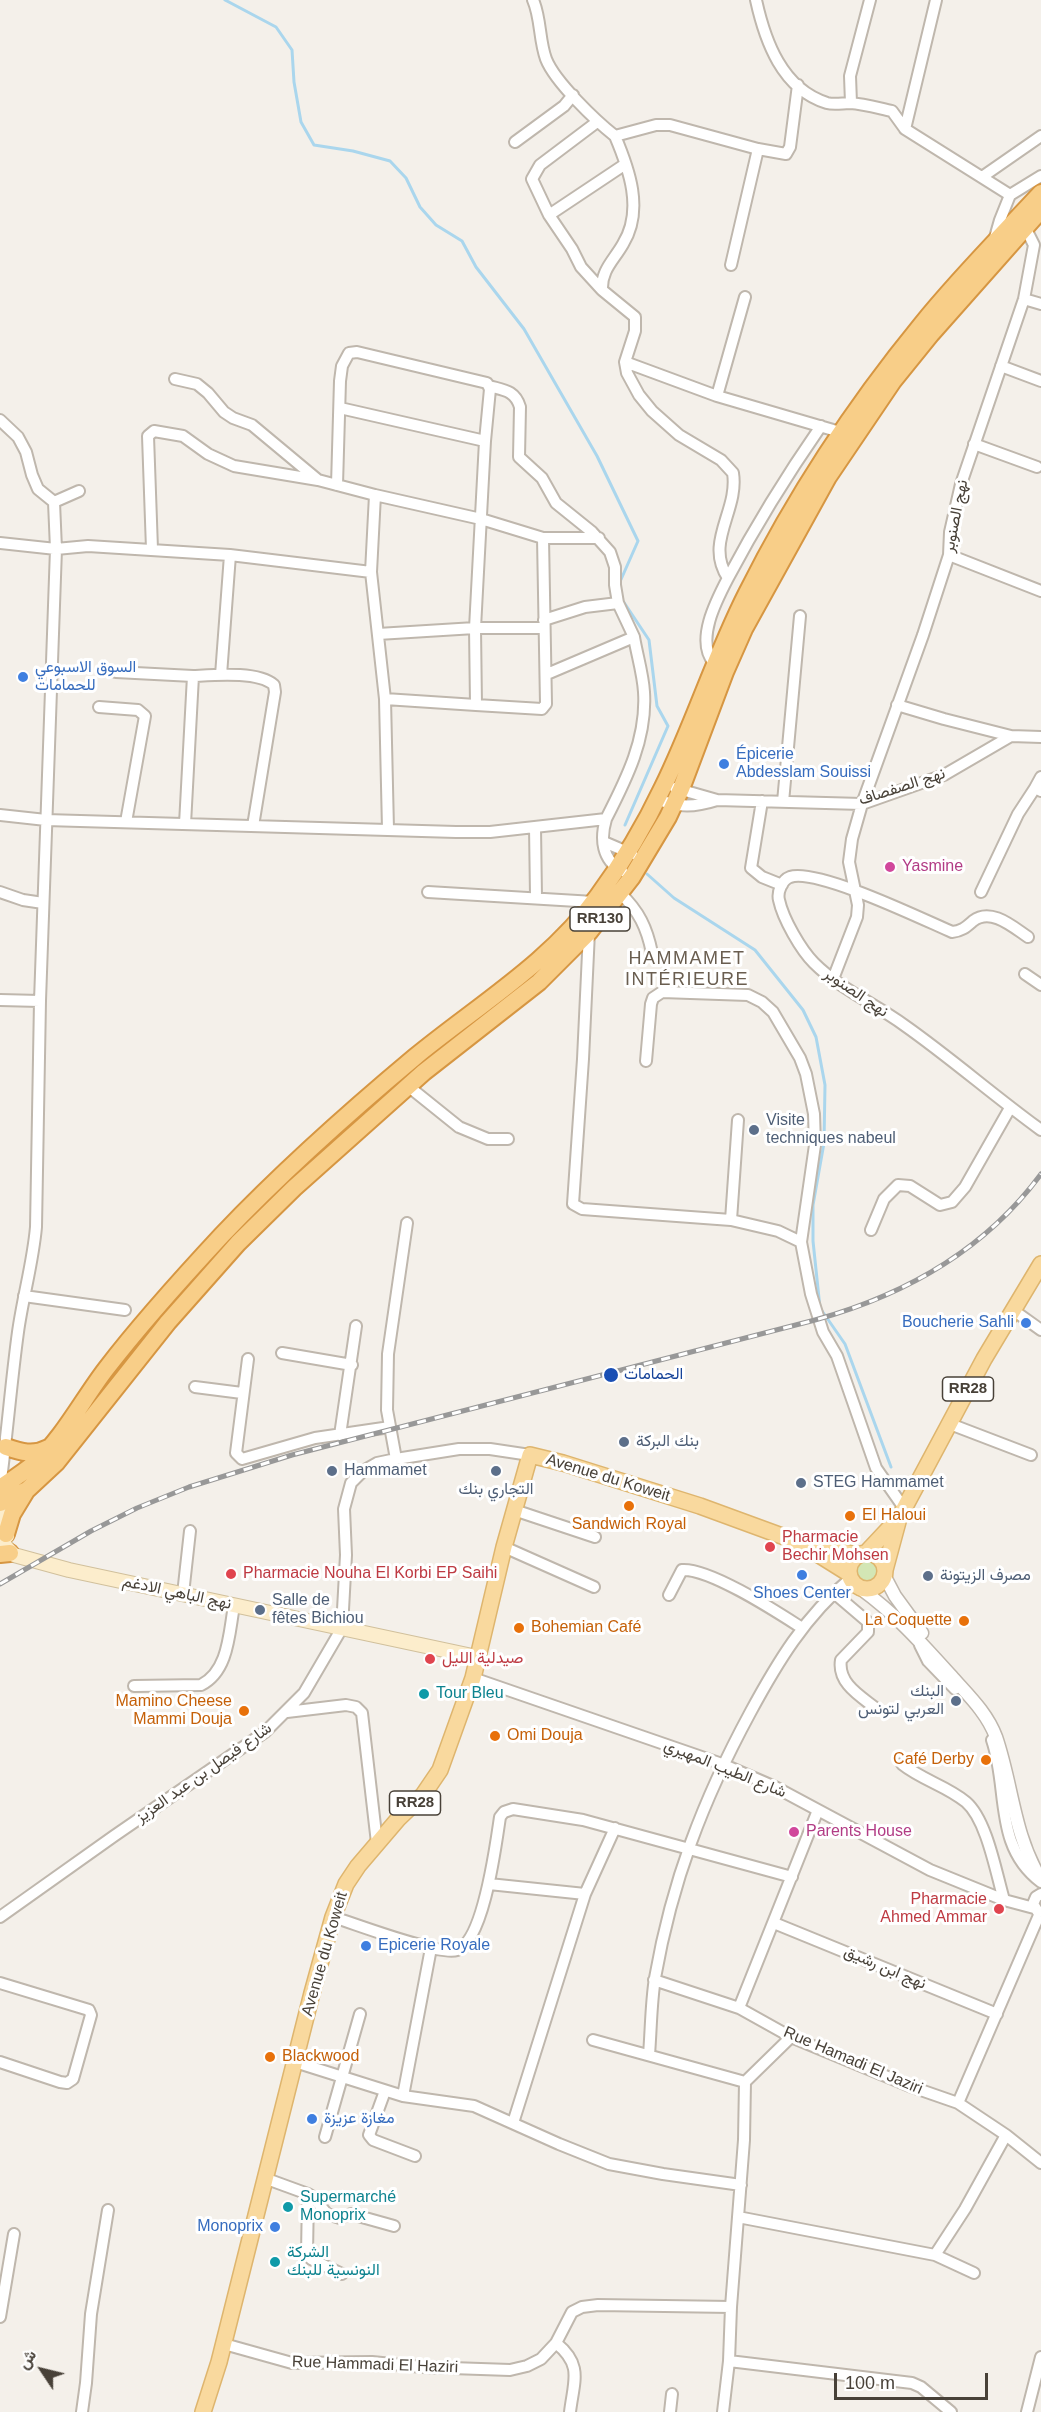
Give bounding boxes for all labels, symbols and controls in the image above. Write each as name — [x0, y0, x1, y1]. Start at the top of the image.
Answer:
street label: نهج الصنوبر — [940, 478, 972, 554]
place label: السوق الاسبوعي للحمامات — [35, 658, 136, 696]
marker: السوق الاسبوعي للحمامات — [16, 670, 30, 684]
place label: Épicerie Abdesslam Souissi — [736, 745, 871, 783]
marker: Épicerie Abdesslam Souissi — [717, 757, 731, 771]
street label: نهج الصفصاف — [856, 764, 948, 810]
place label: Yasmine — [902, 857, 963, 877]
marker: Yasmine — [883, 860, 897, 874]
road number: RR130 — [570, 907, 630, 931]
district label: HAMMAMET INTÉRIEURE — [625, 948, 749, 990]
street label: نهج الصنوبر — [820, 964, 892, 1022]
place label: Visite techniques nabeul — [766, 1111, 896, 1149]
marker: Visite techniques nabeul — [747, 1123, 761, 1137]
place label: Boucherie Sahli — [902, 1313, 1014, 1333]
marker: Boucherie Sahli — [1019, 1316, 1033, 1330]
place label: الحمامات — [624, 1365, 683, 1385]
marker: الحمامات — [602, 1366, 620, 1384]
road number: RR28 — [942, 1377, 994, 1401]
place label: بنك البركة — [636, 1432, 699, 1452]
marker: بنك البركة — [617, 1435, 631, 1449]
street label: Avenue du Koweit — [544, 1450, 672, 1506]
place label: Hammamet — [344, 1461, 427, 1481]
marker: Hammamet — [325, 1464, 339, 1478]
marker: التجاري بنك — [489, 1464, 503, 1478]
place label: STEG Hammamet — [813, 1473, 944, 1493]
marker: STEG Hammamet — [794, 1476, 808, 1490]
place label: التجاري بنك — [458, 1480, 534, 1500]
marker: Sandwich Royal — [622, 1499, 636, 1513]
place label: El Haloui — [862, 1506, 926, 1526]
marker: El Haloui — [843, 1509, 857, 1523]
place label: Sandwich Royal — [572, 1515, 686, 1535]
place label: Pharmacie Bechir Mohsen — [782, 1528, 889, 1566]
marker: Pharmacie Bechir Mohsen — [763, 1540, 777, 1554]
place label: Pharmacie Nouha El Korbi EP Saihi — [243, 1564, 497, 1584]
place label: مصرف الزيتونة — [940, 1566, 1031, 1586]
marker: Pharmacie Nouha El Korbi EP Saihi — [224, 1567, 238, 1581]
marker: Shoes Center — [795, 1568, 809, 1582]
marker: مصرف الزيتونة — [921, 1569, 935, 1583]
street label: نهج الباهي الادغم — [121, 1572, 233, 1614]
place label: Shoes Center — [753, 1584, 851, 1604]
place label: Salle de fêtes Bichiou — [272, 1591, 364, 1629]
marker: Salle de fêtes Bichiou — [253, 1603, 267, 1617]
place label: La Coquette — [865, 1611, 952, 1631]
marker: La Coquette — [957, 1614, 971, 1628]
place label: Bohemian Café — [531, 1618, 641, 1638]
marker: Bohemian Café — [512, 1621, 526, 1635]
place label: صيدلية الليل — [442, 1649, 523, 1669]
marker: صيدلية الليل — [423, 1652, 437, 1666]
place label: البنك العربي لتونس — [858, 1682, 944, 1720]
place label: Tour Bleu — [436, 1684, 504, 1704]
marker: Tour Bleu — [417, 1687, 431, 1701]
place label: Mamino Cheese Mammi Douja — [116, 1692, 232, 1730]
marker: البنك العربي لتونس — [949, 1694, 963, 1708]
marker: Mamino Cheese Mammi Douja — [237, 1704, 251, 1718]
street label: شارع فيصل بن عبد العزيز — [132, 1719, 276, 1827]
place label: Omi Douja — [507, 1726, 583, 1746]
marker: Omi Douja — [488, 1729, 502, 1743]
street label: شارع الطيب المهيري — [661, 1736, 789, 1802]
place label: Café Derby — [893, 1750, 974, 1770]
marker: Café Derby — [979, 1753, 993, 1767]
road number: RR28 — [390, 1791, 440, 1815]
place label: Parents House — [806, 1822, 912, 1842]
marker: Parents House — [787, 1825, 801, 1839]
street label: Avenue du Koweit — [298, 1890, 352, 2018]
place label: Pharmacie Ahmed Ammar — [880, 1890, 987, 1928]
marker: Pharmacie Ahmed Ammar — [992, 1902, 1006, 1916]
place label: Epicerie Royale — [378, 1936, 490, 1956]
marker: Epicerie Royale — [359, 1939, 373, 1953]
street label: نهج ابن رشيق — [841, 1942, 929, 1994]
street label: Rue Hamadi El Jaziri — [780, 2023, 926, 2099]
place label: Blackwood — [282, 2047, 359, 2067]
marker: Blackwood — [263, 2050, 277, 2064]
place label: مغازة عزيزة — [324, 2109, 394, 2129]
marker: مغازة عزيزة — [305, 2112, 319, 2126]
place label: Supermarché Monoprix — [300, 2188, 396, 2226]
marker: Supermarché Monoprix — [281, 2200, 295, 2214]
place label: Monoprix — [197, 2217, 263, 2237]
marker: Monoprix — [268, 2220, 282, 2234]
place label: الشركة النونسية للبنك — [287, 2243, 380, 2281]
marker: الشركة النونسية للبنك — [268, 2255, 282, 2269]
north arrow — [12, 2340, 72, 2400]
text: ش — [14, 2347, 39, 2372]
street label: Rue Hammadi El Haziri — [292, 2353, 458, 2377]
scale bar — [837, 2361, 992, 2399]
text: 100 m — [845, 2373, 895, 2393]

